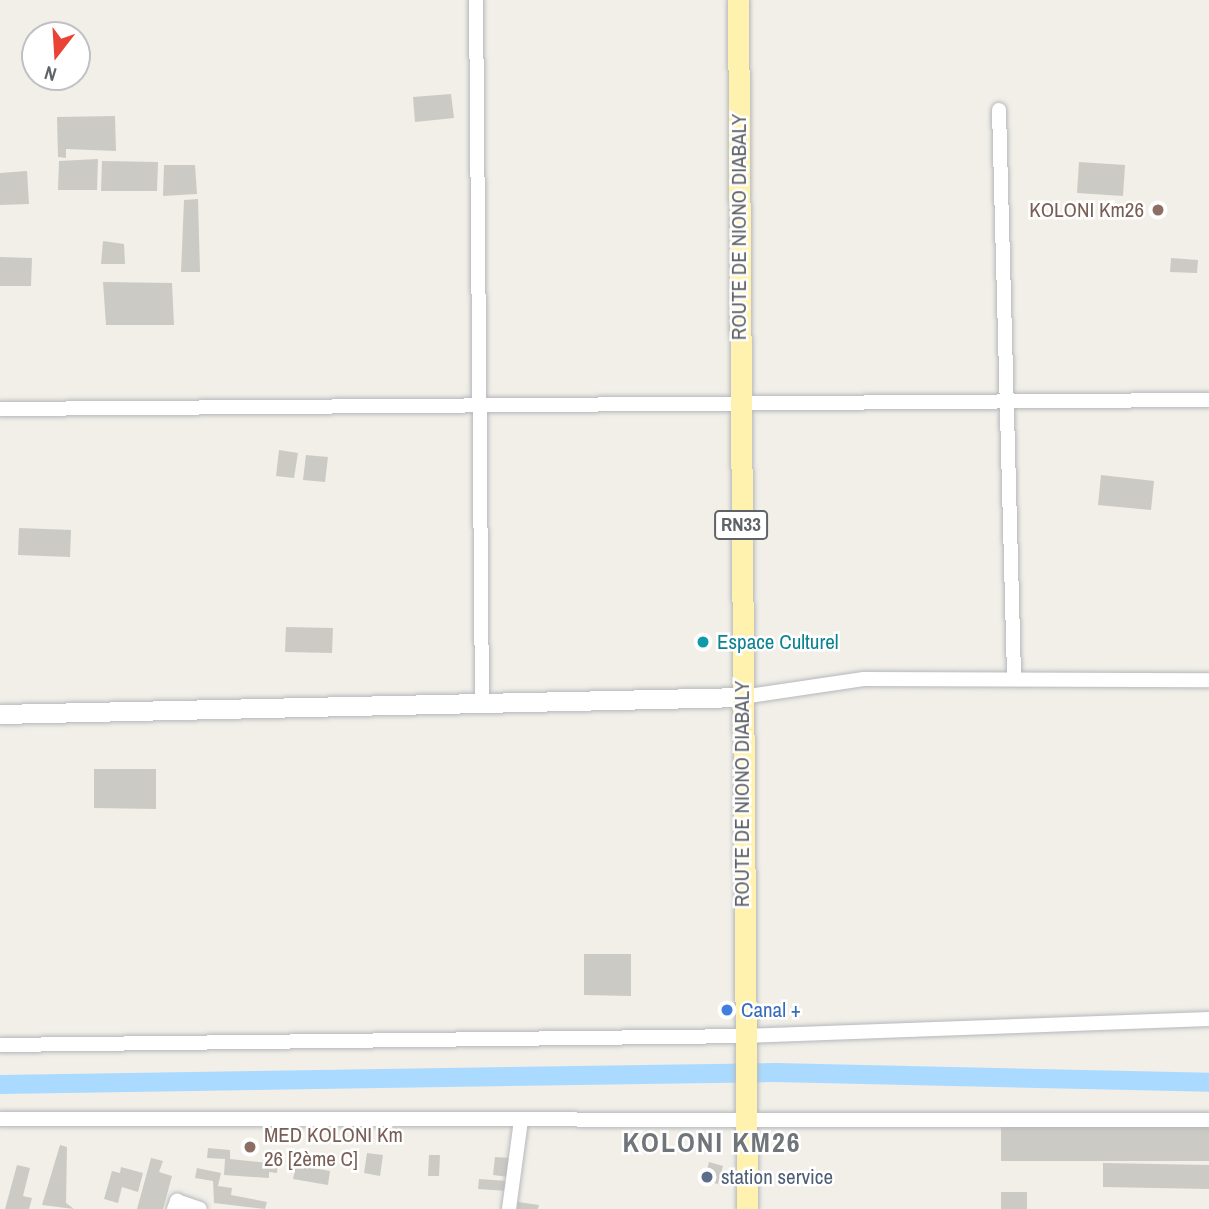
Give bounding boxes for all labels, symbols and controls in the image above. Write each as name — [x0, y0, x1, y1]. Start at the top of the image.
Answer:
north arrow — [21, 21, 91, 91]
text: N — [41, 60, 60, 88]
street label: ROUTE DE NIONO DIABALY — [726, 114, 752, 340]
place label: KOLONI Km26 — [1029, 197, 1144, 223]
marker: KOLONI Km26 — [1150, 202, 1166, 218]
road number: RN33 — [713, 510, 769, 540]
place label: Espace Culturel — [717, 629, 839, 655]
marker: Espace Culturel — [695, 634, 711, 650]
street label: ROUTE DE NIONO DIABALY — [729, 681, 755, 907]
place label: Canal + — [741, 997, 801, 1023]
marker: Canal + — [719, 1002, 735, 1018]
place label: MED KOLONI Km 26 [2ème C] — [264, 1122, 403, 1172]
district label: KOLONI KM26 — [624, 1125, 800, 1159]
marker: MED KOLONI Km 26 [2ème C] — [242, 1139, 258, 1155]
place label: station service — [721, 1164, 833, 1190]
marker: station service — [699, 1169, 715, 1185]

